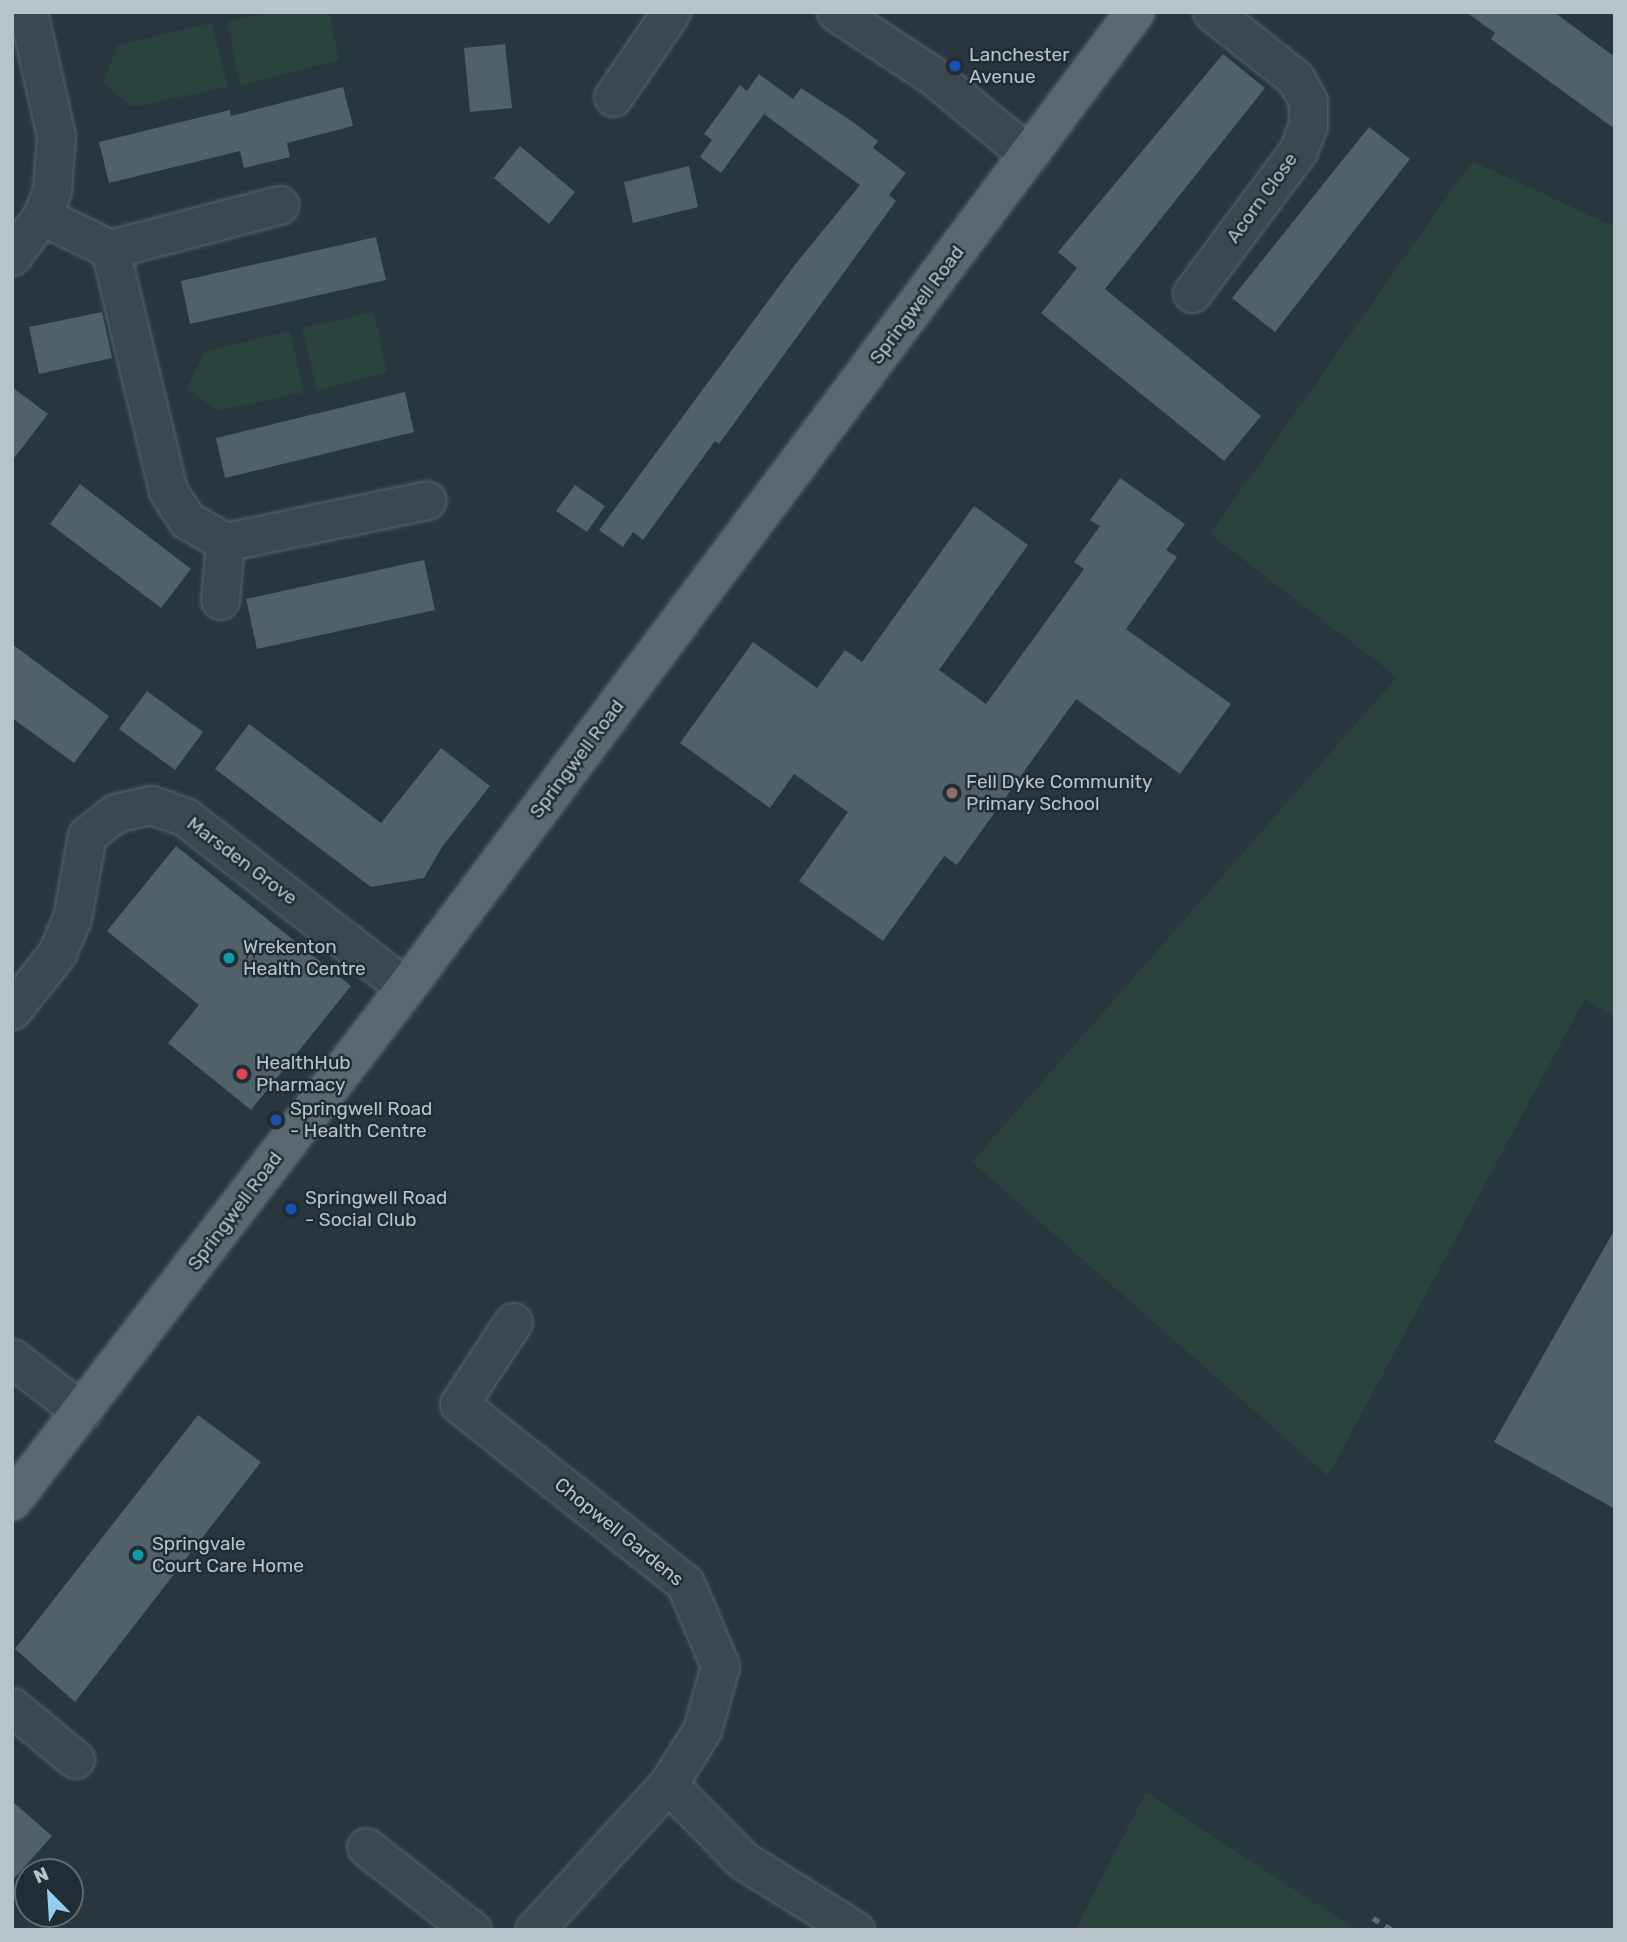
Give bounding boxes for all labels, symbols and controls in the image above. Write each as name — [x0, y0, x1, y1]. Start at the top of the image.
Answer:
place label: Lanchester Avenue — [969, 44, 1069, 88]
marker: Lanchester Avenue — [947, 58, 963, 74]
street label: Acorn Close — [1222, 148, 1302, 248]
street label: Springwell Road — [865, 241, 969, 369]
street label: Springwell Road — [525, 695, 629, 823]
place label: Fell Dyke Community Primary School — [966, 771, 1152, 815]
marker: Fell Dyke Community Primary School — [944, 785, 960, 801]
street label: Marsden Grove — [182, 812, 302, 910]
place label: Wrekenton Health Centre — [243, 936, 366, 980]
marker: Wrekenton Health Centre — [221, 950, 237, 966]
place label: HealthHub Pharmacy — [256, 1052, 351, 1096]
marker: HealthHub Pharmacy — [234, 1066, 250, 1082]
place label: Springwell Road - Health Centre — [290, 1098, 432, 1142]
marker: Springwell Road - Health Centre — [268, 1112, 284, 1128]
street label: Springwell Road — [183, 1147, 287, 1275]
place label: Springwell Road - Social Club — [305, 1187, 447, 1231]
marker: Springwell Road - Social Club — [283, 1201, 299, 1217]
street label: Chopwell Gardens — [550, 1473, 688, 1591]
place label: Springvale Court Care Home — [152, 1533, 304, 1577]
marker: Springvale Court Care Home — [130, 1547, 146, 1563]
north arrow — [14, 1858, 84, 1928]
text: N — [30, 1862, 52, 1888]

